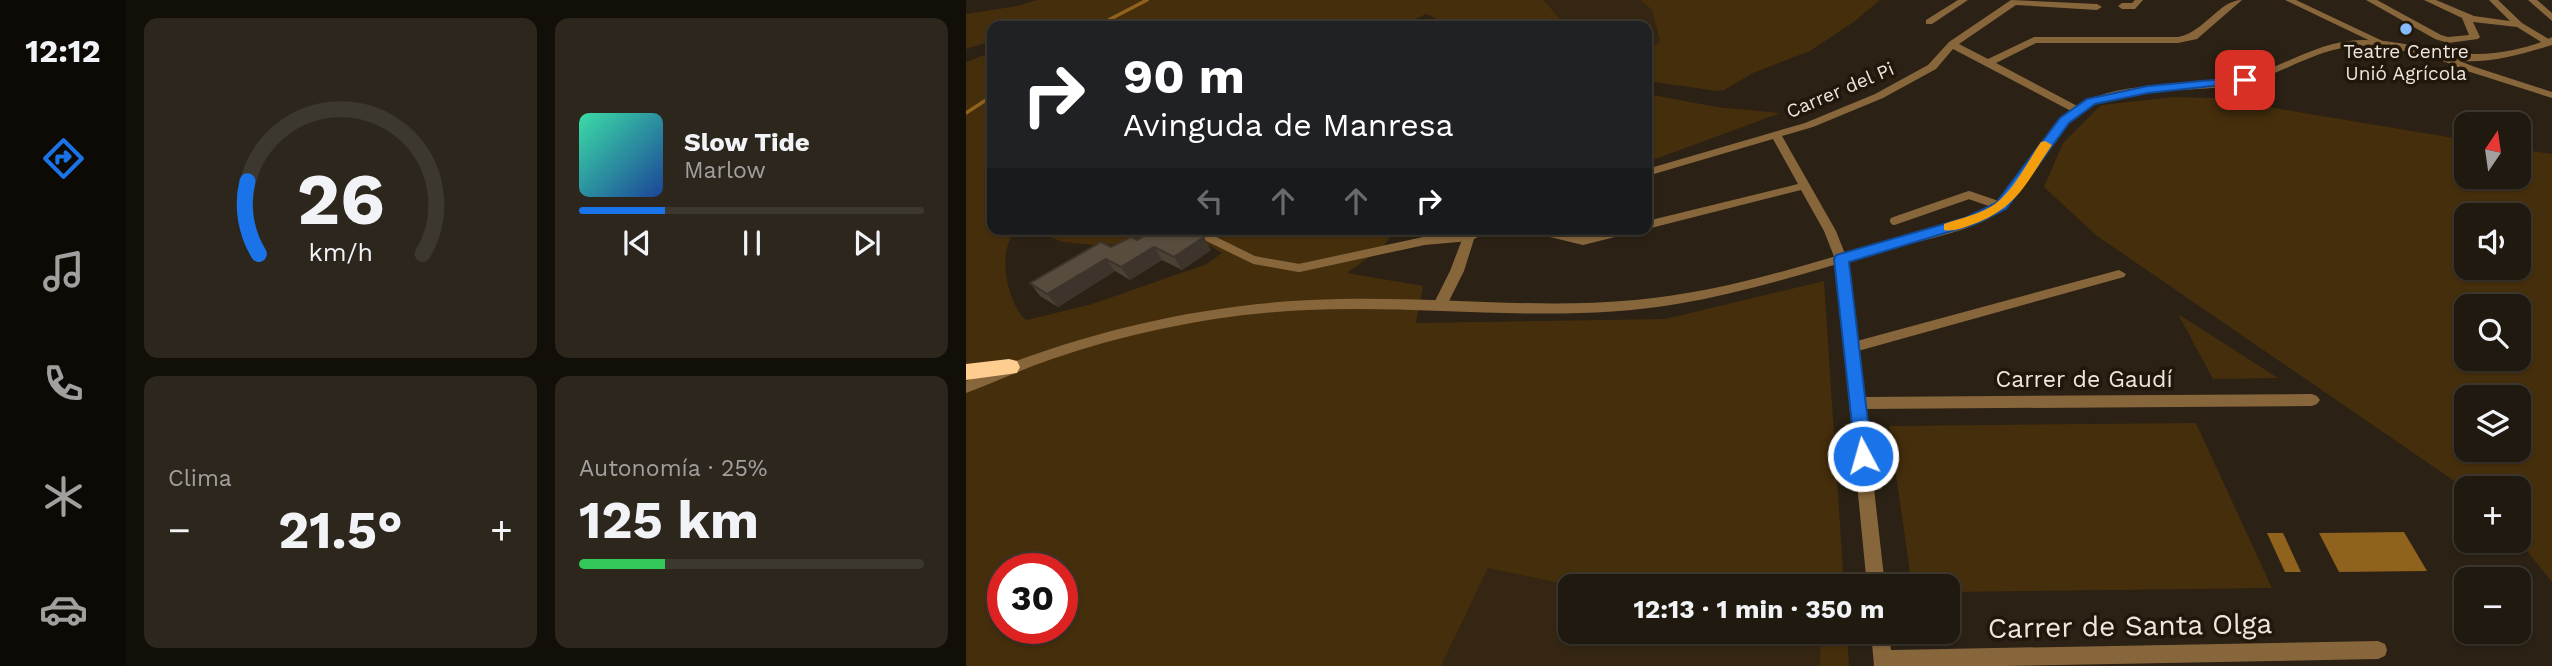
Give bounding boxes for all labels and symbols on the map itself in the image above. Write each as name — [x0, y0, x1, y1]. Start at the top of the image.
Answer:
marker: Teatre Centre Unió Agrícola — [2398, 21, 2414, 37]
place label: Teatre Centre Unió Agrícola — [2343, 40, 2469, 85]
pin — [2215, 50, 2275, 110]
street label: Carrer del Pi — [1783, 57, 1897, 123]
north arrow — [2454, 112, 2530, 189]
street label: Carrer de Gaudí — [1995, 366, 2173, 393]
position arrow — [1826, 419, 1900, 493]
speed limit sign: 30 — [987, 553, 1078, 644]
street label: Carrer de Santa Olga — [1987, 607, 2273, 645]

